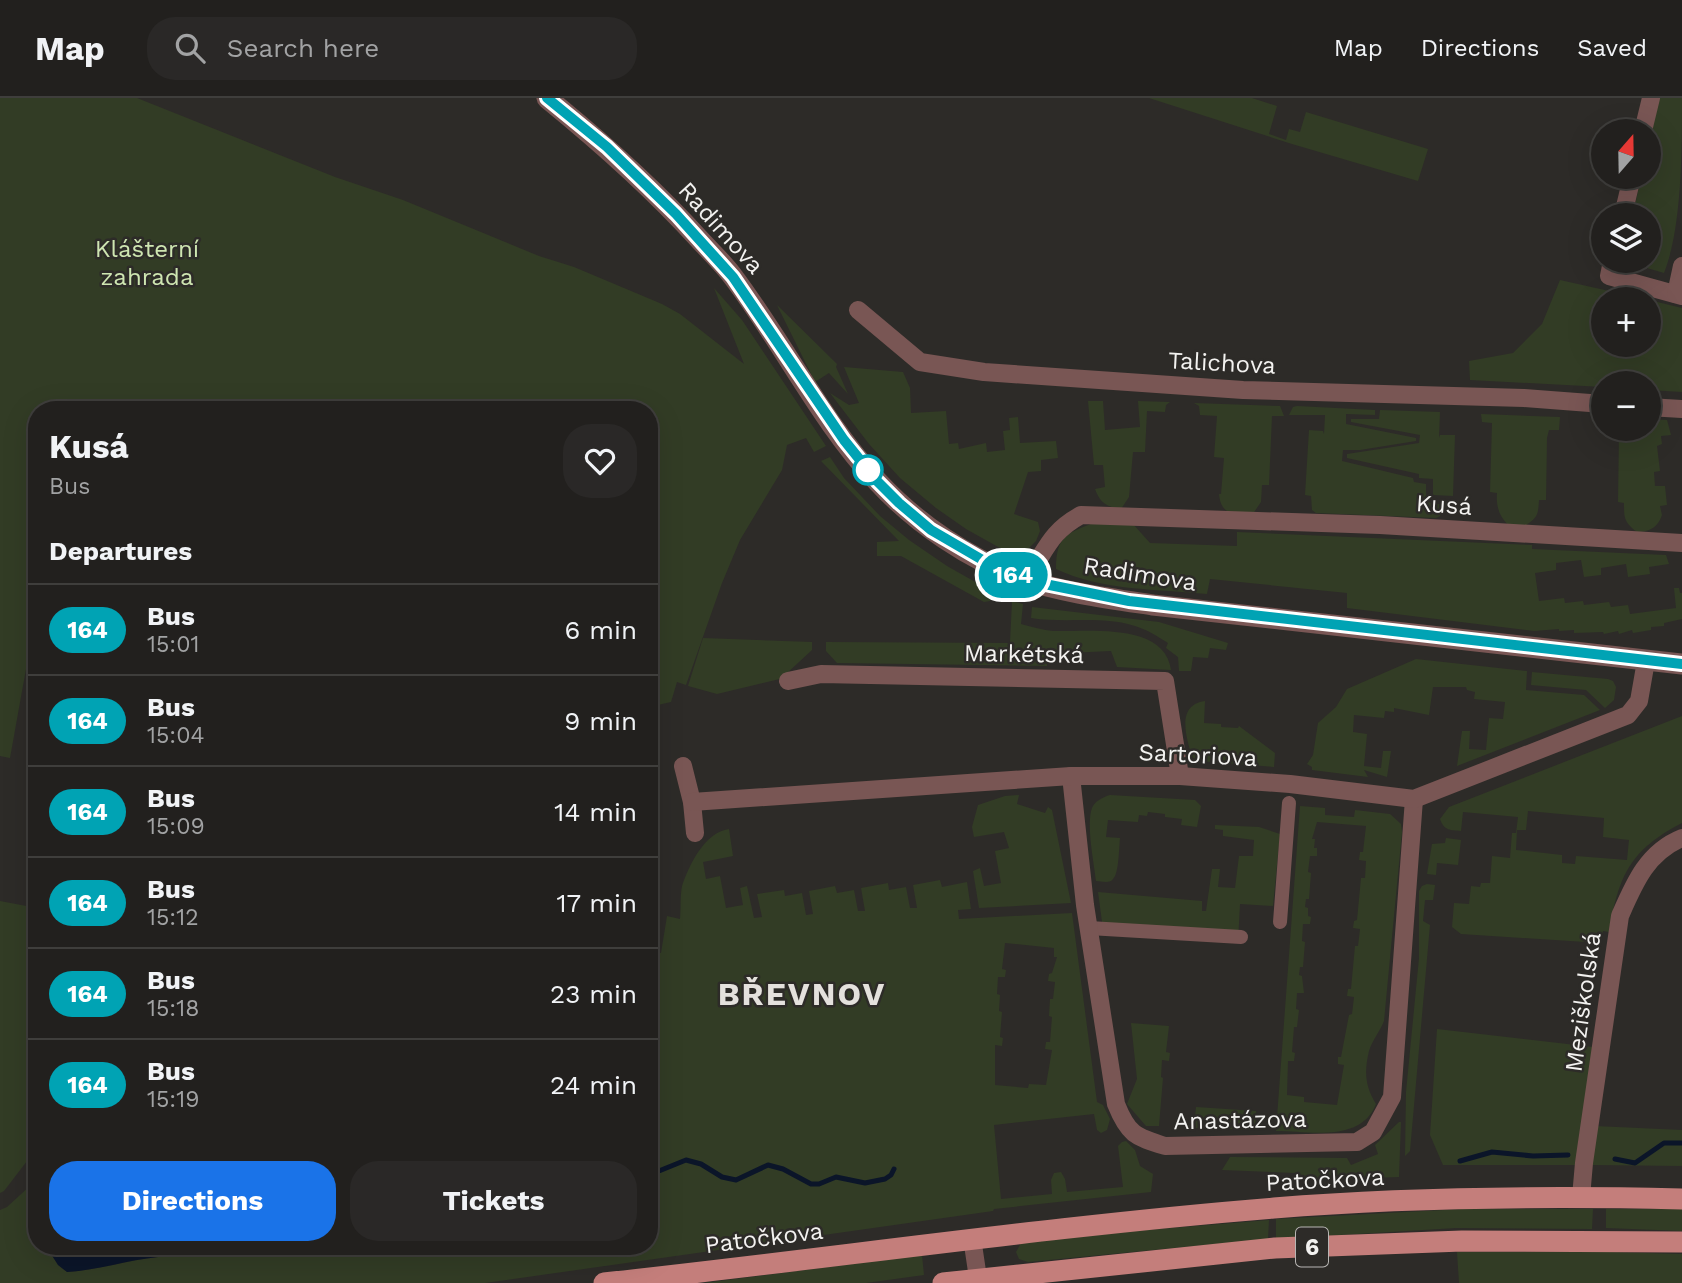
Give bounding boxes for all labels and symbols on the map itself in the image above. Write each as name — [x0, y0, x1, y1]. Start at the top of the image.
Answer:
north arrow — [1591, 119, 1661, 189]
street label: Radimova — [672, 176, 770, 280]
park label: Klášterní zahrada — [95, 235, 199, 291]
street label: Talichova — [1167, 346, 1277, 380]
unlabelled marker — [853, 455, 883, 485]
street label: Kusá — [1415, 489, 1473, 521]
street label: Radimova — [1082, 551, 1198, 597]
line badge: 164 — [973, 552, 1053, 598]
street label: Markétská — [964, 639, 1084, 669]
street label: Sartoriova — [1138, 738, 1258, 772]
street label: Meziškolská — [1559, 930, 1607, 1074]
district label: BŘEVNOV — [718, 975, 886, 1013]
street label: Anastázova — [1173, 1105, 1307, 1135]
street label: Patočkova — [1265, 1163, 1385, 1197]
street label: Patočkova — [703, 1217, 825, 1259]
road number: 6 — [1296, 1228, 1328, 1266]

